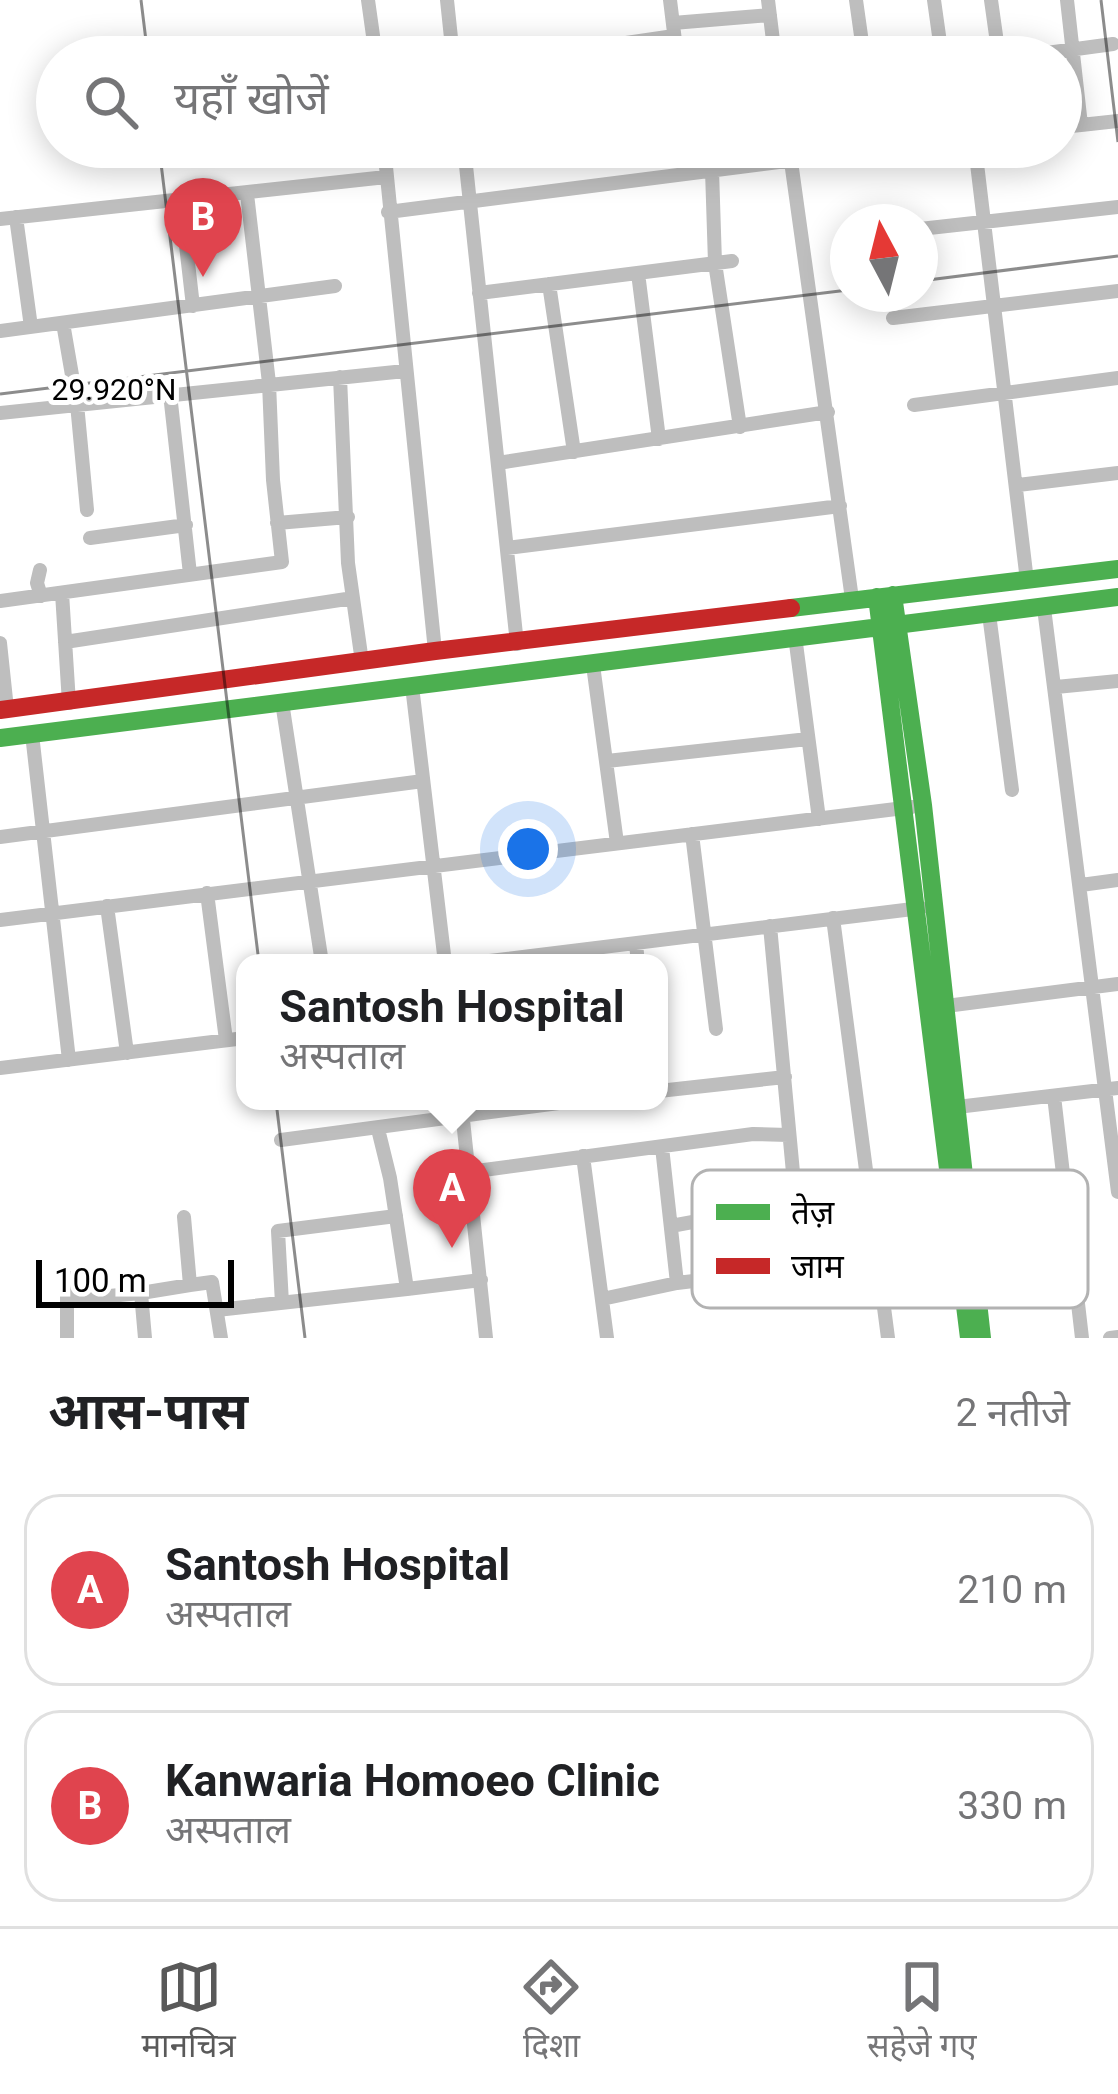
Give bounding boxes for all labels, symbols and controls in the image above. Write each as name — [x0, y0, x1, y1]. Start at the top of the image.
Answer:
search box — [36, 36, 1082, 168]
icon: search — [78, 69, 144, 135]
text: यहाँ खोजें — [174, 72, 329, 125]
pin: B — [164, 178, 242, 277]
north arrow — [830, 204, 938, 312]
text: 29.920°N — [52, 372, 176, 407]
your location — [498, 819, 558, 879]
popup — [236, 954, 668, 1110]
text: Santosh Hospital — [279, 980, 625, 1033]
text: अस्पताल — [279, 1033, 405, 1079]
pin: A — [413, 1149, 491, 1248]
legend — [692, 1170, 1088, 1308]
text: तेज़ — [791, 1193, 835, 1232]
text: जाम — [791, 1247, 845, 1286]
scale bar — [36, 1254, 234, 1307]
text: 100 m — [54, 1261, 147, 1300]
text: आस-पास — [48, 1382, 248, 1441]
text: 2 नतीजे — [955, 1390, 1070, 1436]
text: Santosh Hospital — [165, 1538, 510, 1591]
text: A — [77, 1567, 103, 1613]
text: 210 m — [957, 1567, 1067, 1613]
text: अस्पताल — [165, 1591, 291, 1637]
text: Kanwaria Homoeo Clinic — [165, 1754, 660, 1807]
text: B — [78, 1783, 102, 1829]
text: 330 m — [957, 1783, 1067, 1829]
text: अस्पताल — [165, 1807, 291, 1853]
tab: मानचित्र — [141, 1954, 236, 2070]
tab: दिशा — [518, 1954, 584, 2070]
tab: सहेजे गए — [867, 1954, 977, 2070]

